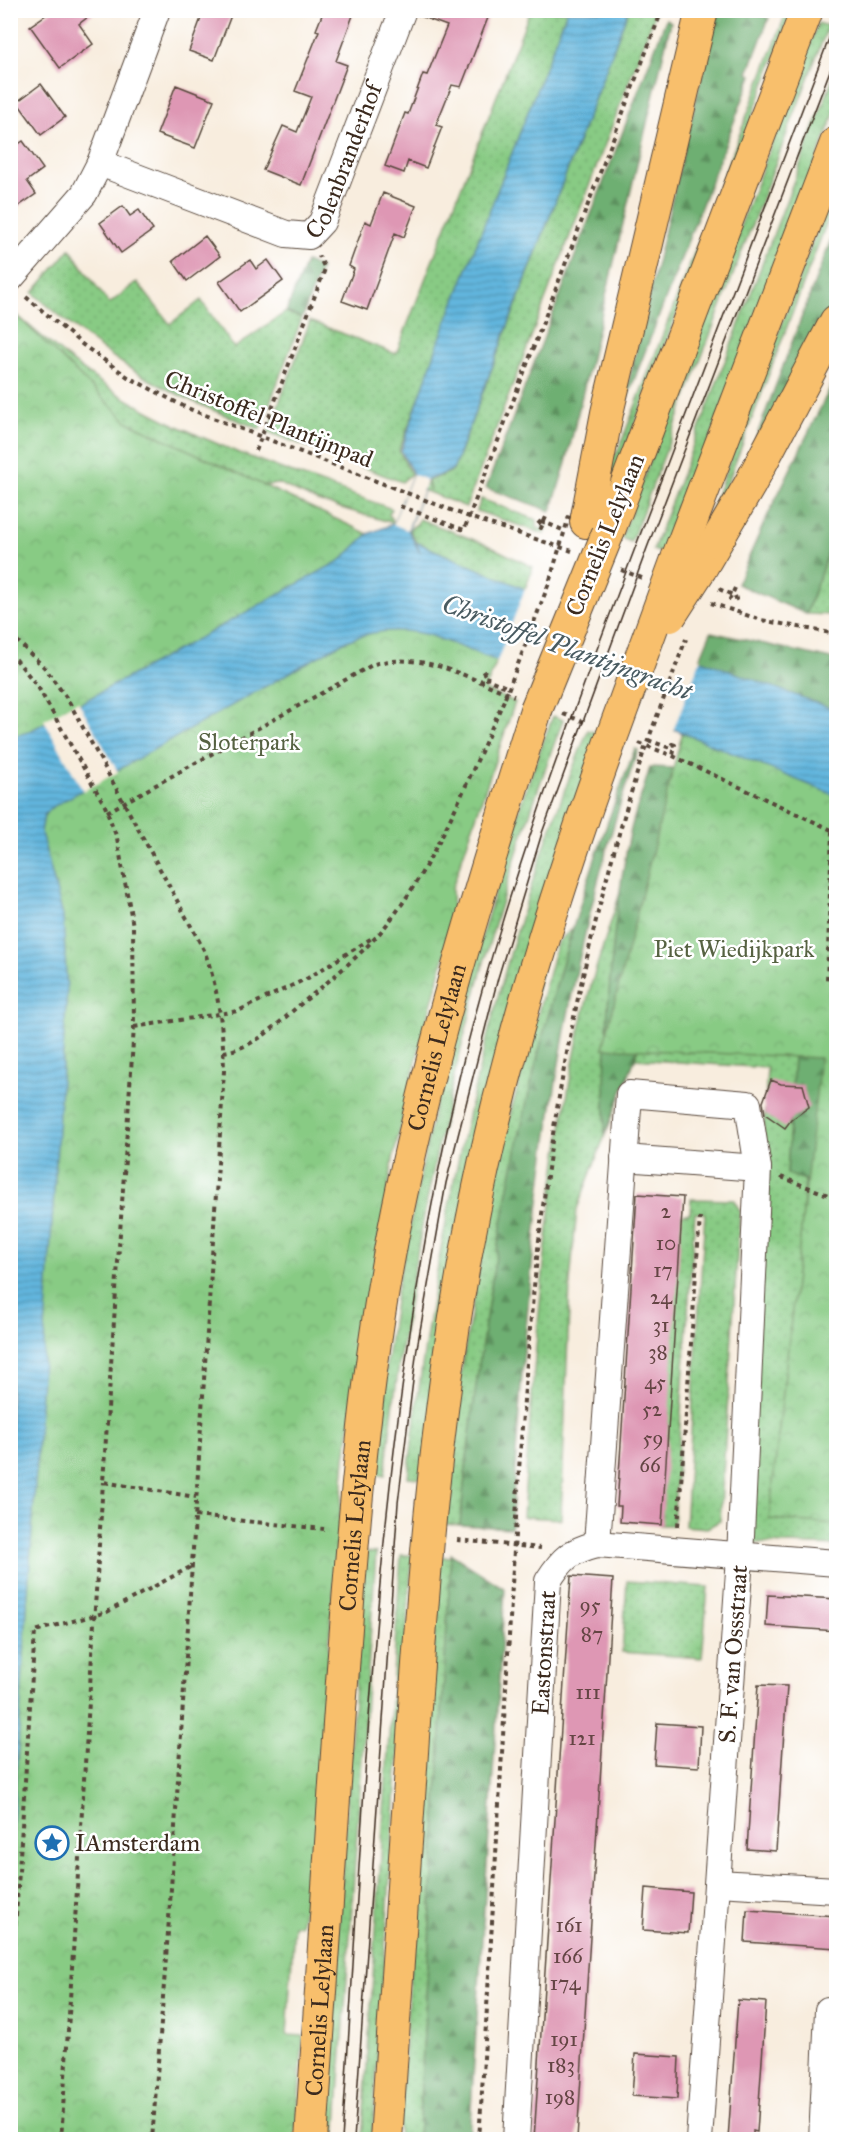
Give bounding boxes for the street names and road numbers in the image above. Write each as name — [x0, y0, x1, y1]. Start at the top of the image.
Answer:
street label: Colenbranderhof — [299, 75, 390, 246]
street label: Christoffel Plantijnpad — [160, 363, 378, 475]
street label: Cornelis Lelylaan — [559, 449, 651, 620]
street label: Cornelis Lelylaan — [401, 960, 473, 1134]
street label: Cornelis Lelylaan — [332, 1438, 378, 1613]
street label: S. F. van Ossstraat — [712, 1563, 754, 1744]
street label: Eastonstraat — [525, 1589, 562, 1716]
street label: Cornelis Lelylaan — [299, 1923, 340, 2097]

